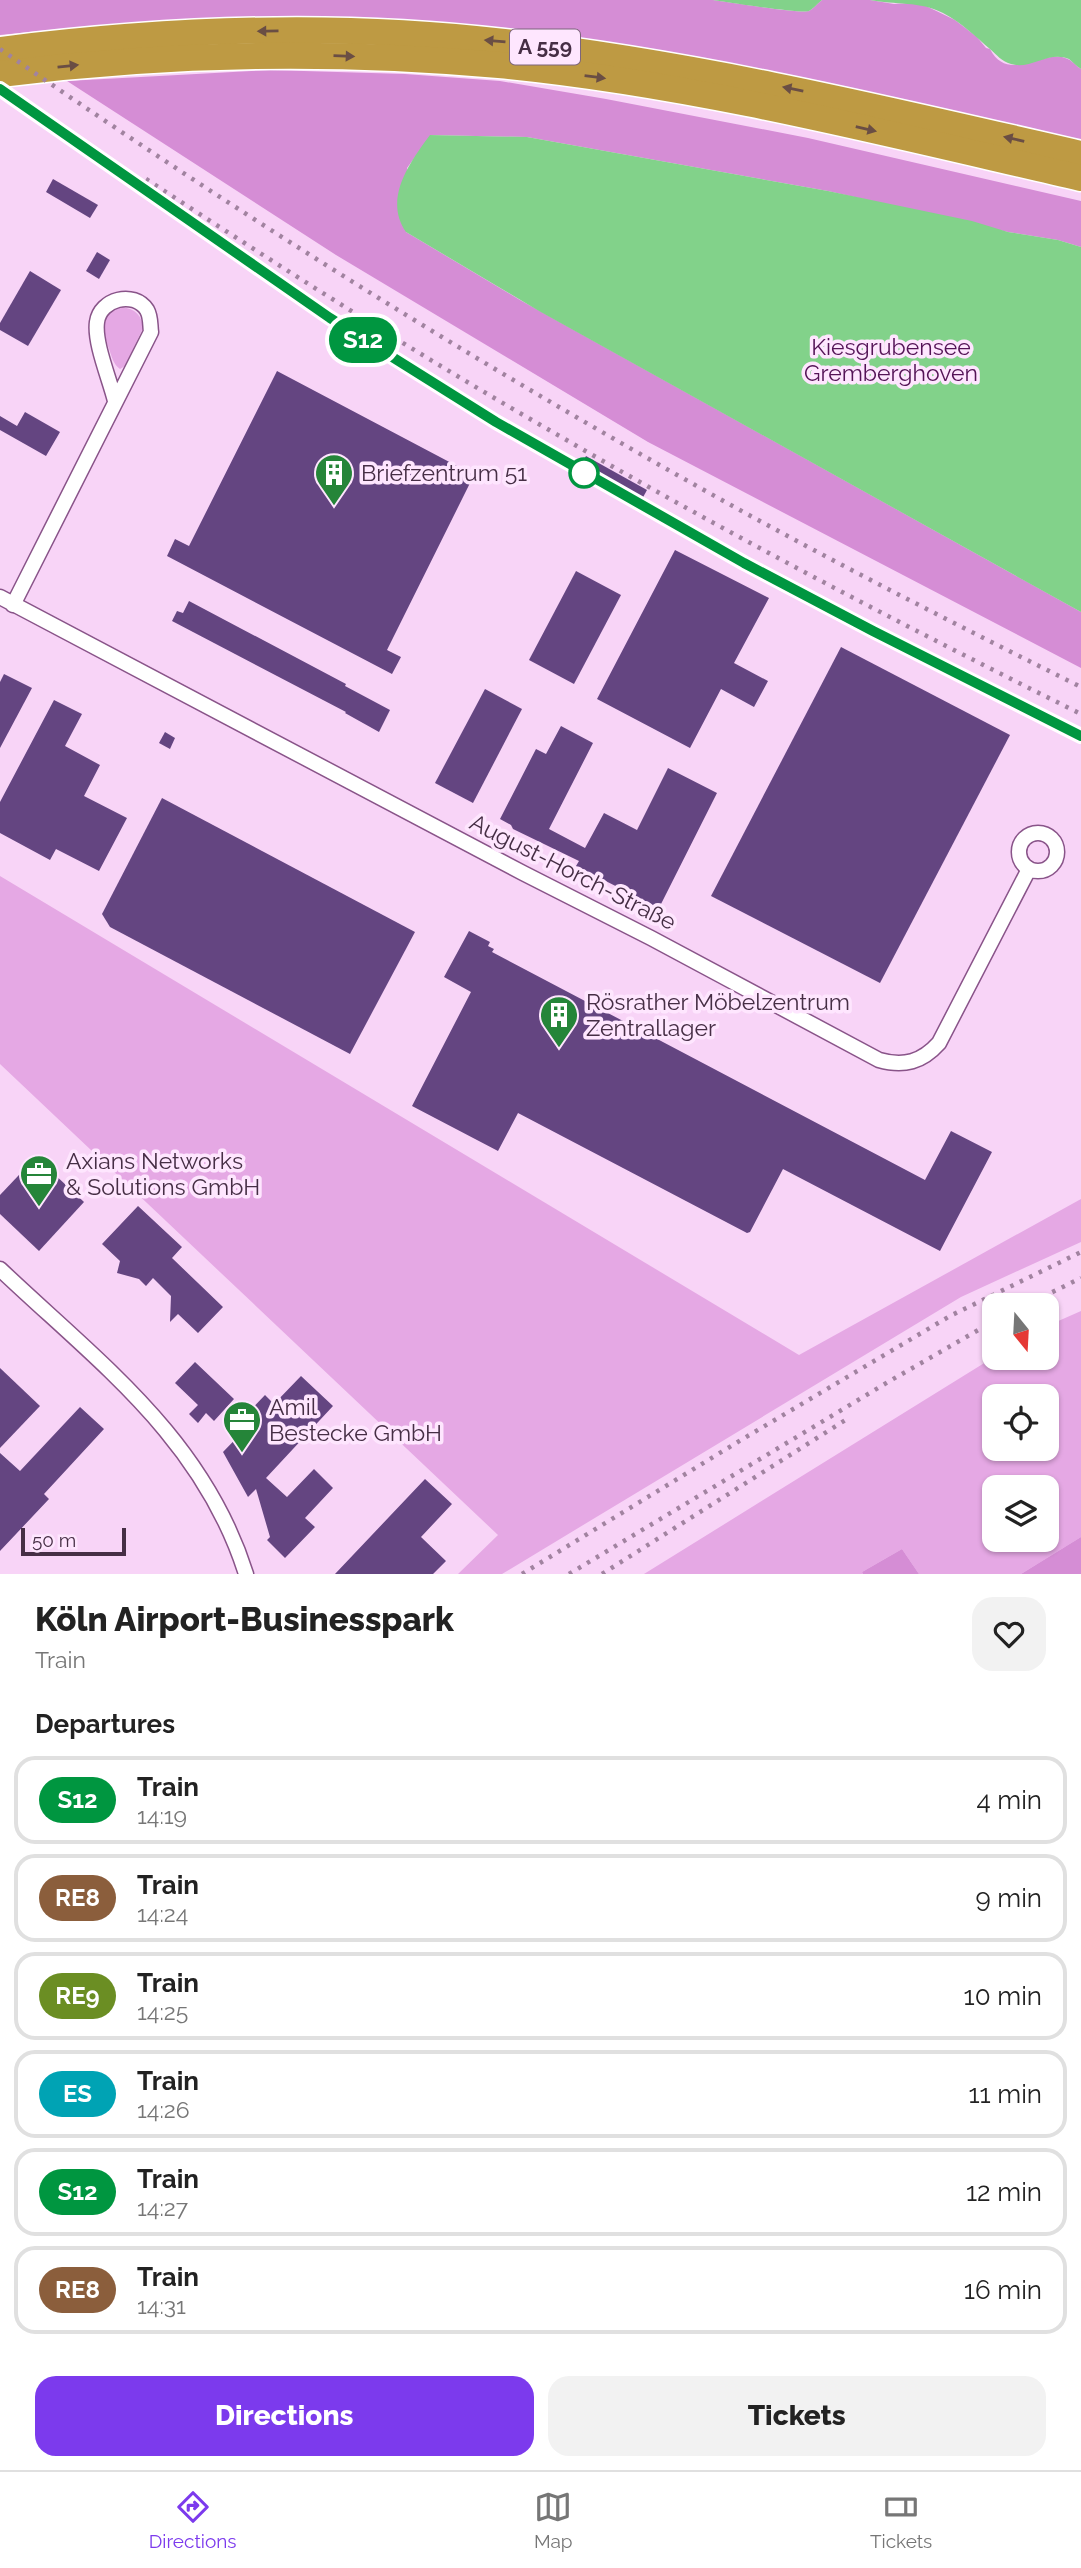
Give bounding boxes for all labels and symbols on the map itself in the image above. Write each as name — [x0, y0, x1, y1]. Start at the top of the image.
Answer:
one-way arrow — [257, 25, 279, 37]
road number: A 559 — [510, 30, 580, 64]
one-way arrow — [484, 35, 506, 46]
one-way arrow — [333, 51, 355, 62]
one-way arrow — [57, 60, 79, 71]
one-way arrow — [584, 72, 606, 83]
one-way arrow — [782, 83, 804, 94]
one-way arrow — [855, 124, 877, 135]
one-way arrow — [1003, 133, 1025, 144]
line badge: S12 — [323, 317, 403, 363]
park label: Kiesgrubensee Gremberghoven — [804, 333, 978, 386]
building icon: Briefzentrum 51 — [313, 452, 355, 507]
unlabelled marker — [569, 458, 599, 488]
place label: Briefzentrum 51 — [361, 459, 527, 486]
street label: August-Horch-Straße — [466, 808, 681, 935]
place label: Rösrather Möbelzentrum Zentrallager — [586, 988, 850, 1041]
building icon: Rösrather Möbelzentrum Zentrallager — [538, 994, 580, 1049]
place label: Axians Networks & Solutions GmbH — [66, 1147, 260, 1200]
office icon: Axians Networks & Solutions GmbH — [18, 1153, 60, 1208]
north arrow — [982, 1293, 1059, 1370]
place label: Amil Bestecke GmbH — [269, 1393, 442, 1446]
office icon: Amil Bestecke GmbH — [221, 1399, 263, 1454]
scale bar — [21, 1525, 126, 1557]

